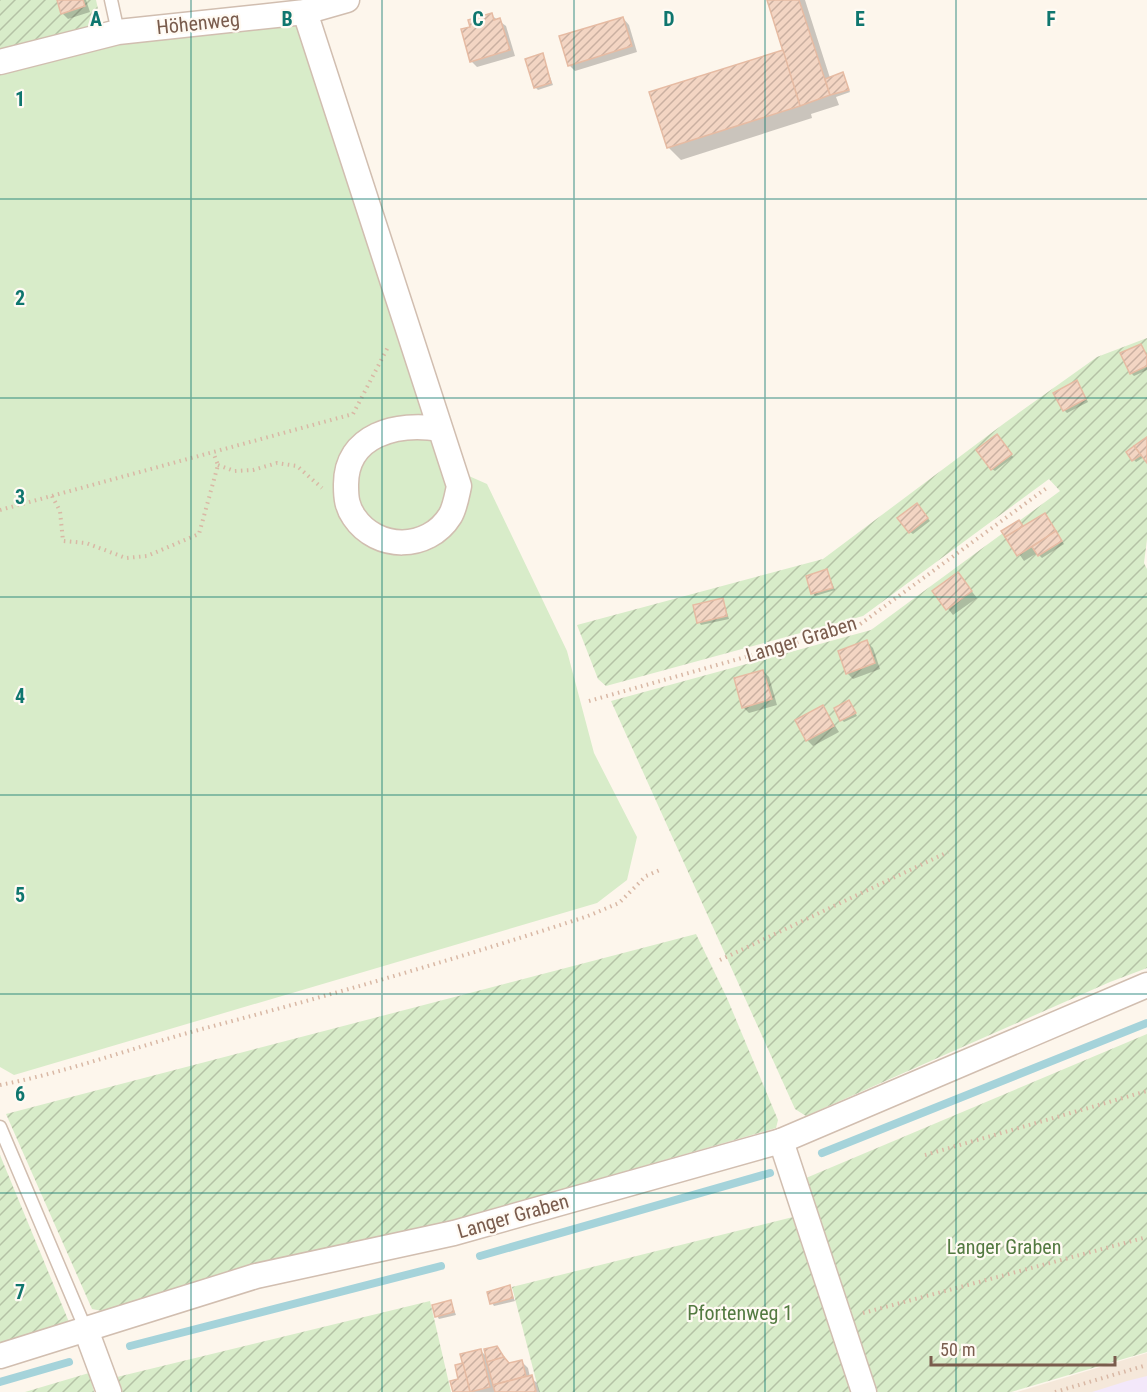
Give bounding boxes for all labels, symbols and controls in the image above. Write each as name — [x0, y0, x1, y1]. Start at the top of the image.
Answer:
text: A — [90, 7, 102, 31]
street label: Höhenweg — [155, 7, 241, 39]
text: B — [281, 7, 293, 31]
text: C — [472, 7, 484, 31]
text: D — [663, 7, 675, 31]
text: E — [855, 7, 865, 31]
text: F — [1046, 7, 1056, 31]
text: 1 — [15, 87, 25, 111]
text: 2 — [15, 286, 25, 310]
text: 3 — [15, 485, 25, 509]
street label: Langer Graben — [743, 611, 859, 667]
text: 4 — [15, 684, 25, 708]
text: 5 — [15, 883, 25, 907]
text: 6 — [15, 1082, 25, 1106]
street label: Langer Graben — [455, 1189, 571, 1243]
park label: Langer Graben — [947, 1235, 1061, 1259]
text: 7 — [15, 1280, 25, 1304]
park label: Pfortenweg 1 — [687, 1301, 793, 1325]
scale bar — [931, 1329, 1116, 1367]
text: 50 m — [940, 1339, 975, 1360]

